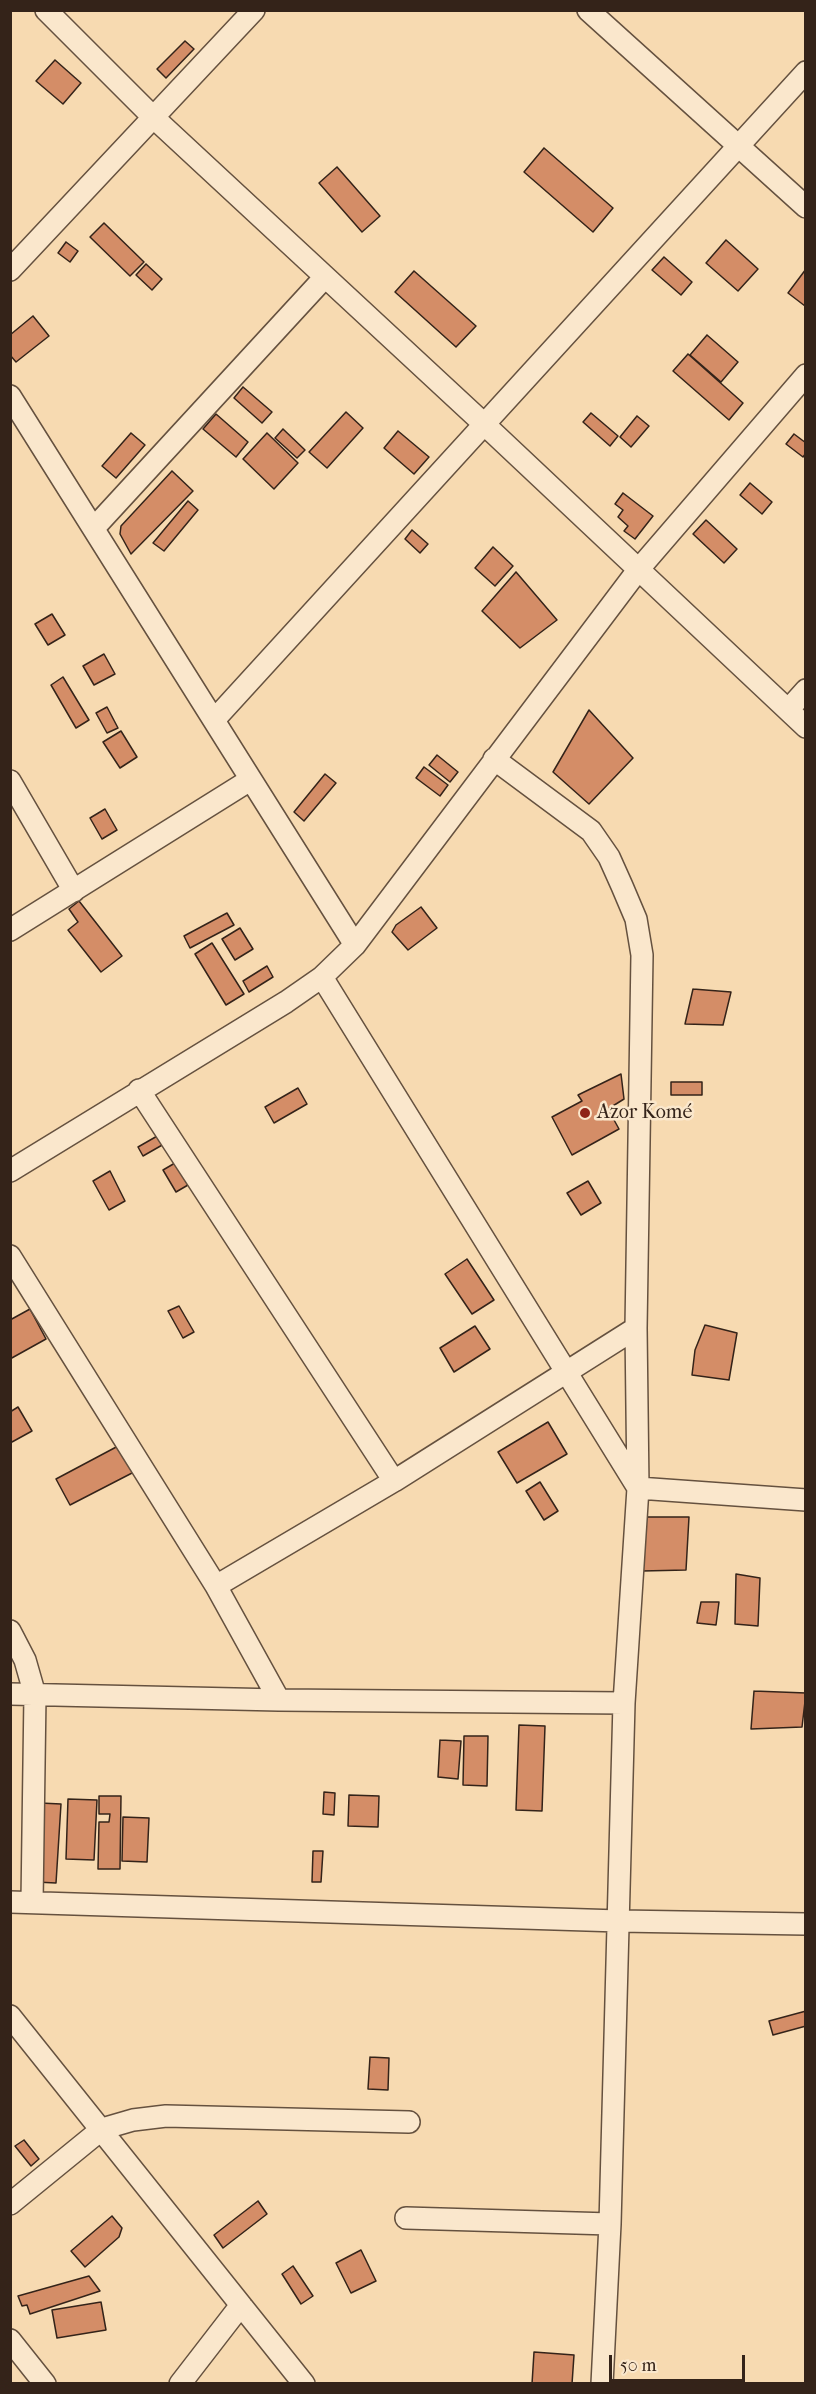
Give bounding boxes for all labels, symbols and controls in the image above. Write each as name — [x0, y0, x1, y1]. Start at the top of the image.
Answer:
place label: Azor Komé — [597, 1101, 692, 1125]
marker: Azor Komé — [578, 1106, 592, 1120]
scale bar — [612, 2343, 748, 2381]
text: 50 m — [620, 2355, 656, 2376]

